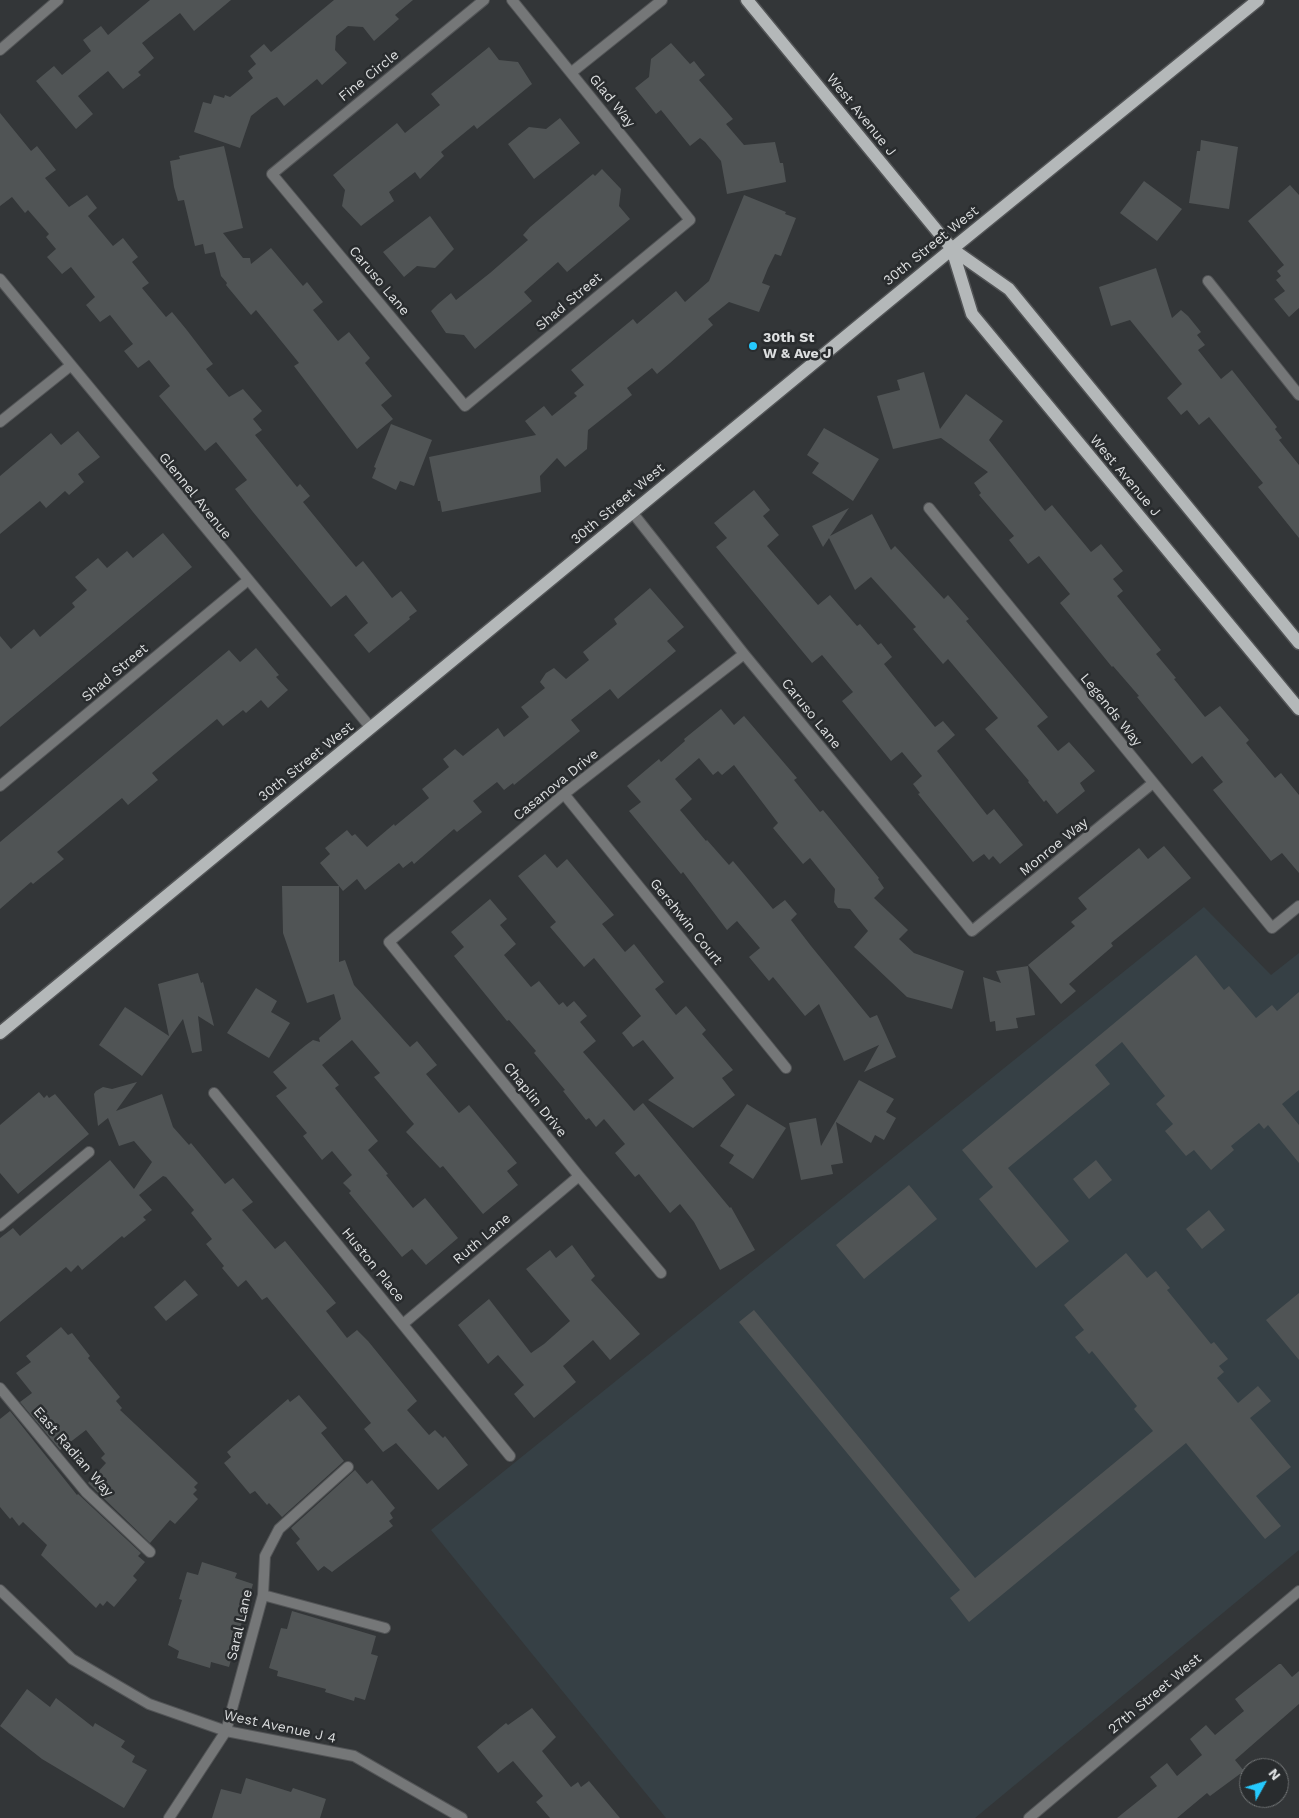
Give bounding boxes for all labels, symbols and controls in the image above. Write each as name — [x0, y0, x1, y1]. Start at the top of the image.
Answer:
street label: Fine Circle — [335, 47, 403, 105]
street label: West Avenue J — [823, 70, 899, 160]
street label: Glad Way — [585, 71, 639, 131]
street label: 30th Street West — [880, 203, 982, 289]
street label: Caruso Lane — [345, 243, 413, 319]
street label: Shad Street — [532, 269, 606, 335]
place label: 30th St W & Ave J — [763, 330, 831, 362]
marker: 30th St W & Ave J — [747, 340, 759, 352]
street label: West Avenue J — [1086, 432, 1164, 520]
street label: Glennel Avenue — [155, 449, 235, 543]
street label: 30th Street West — [568, 460, 668, 548]
street label: Shad Street — [78, 640, 152, 706]
street label: Legends Way — [1076, 670, 1146, 750]
street label: Caruso Lane — [778, 676, 844, 752]
street label: 30th Street West — [255, 719, 357, 805]
street label: Casanova Drive — [510, 746, 602, 824]
street label: Monroe Way — [1016, 814, 1092, 880]
street label: Gershwin Court — [646, 875, 726, 969]
street label: Chaplin Drive — [500, 1059, 570, 1141]
street label: Ruth Lane — [450, 1210, 514, 1268]
street label: Huston Place — [338, 1225, 408, 1305]
street label: East Radian Way — [29, 1404, 117, 1500]
street label: Saral Lane — [224, 1588, 256, 1662]
street label: 27th Street West — [1105, 1650, 1205, 1738]
street label: West Avenue J 4 — [222, 1707, 338, 1747]
north arrow — [1239, 1758, 1289, 1808]
text: N — [1265, 1765, 1284, 1783]

